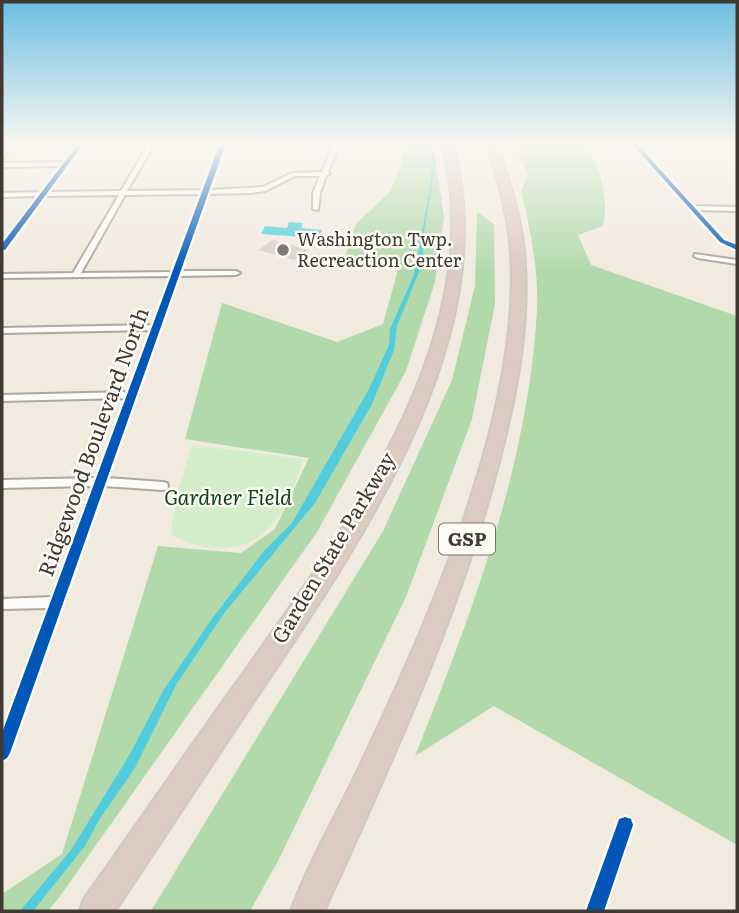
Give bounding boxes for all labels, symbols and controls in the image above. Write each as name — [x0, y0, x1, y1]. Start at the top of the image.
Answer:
place label: Washington Twp. Recreaction Center — [297, 225, 462, 273]
marker: Washington Twp. Recreaction Center — [275, 242, 291, 258]
street label: Ridgewood Boulevard North — [28, 302, 155, 580]
street label: Garden State Parkway — [262, 444, 402, 648]
park label: Gardner Field — [164, 480, 292, 511]
road number: GSP — [439, 524, 495, 554]

